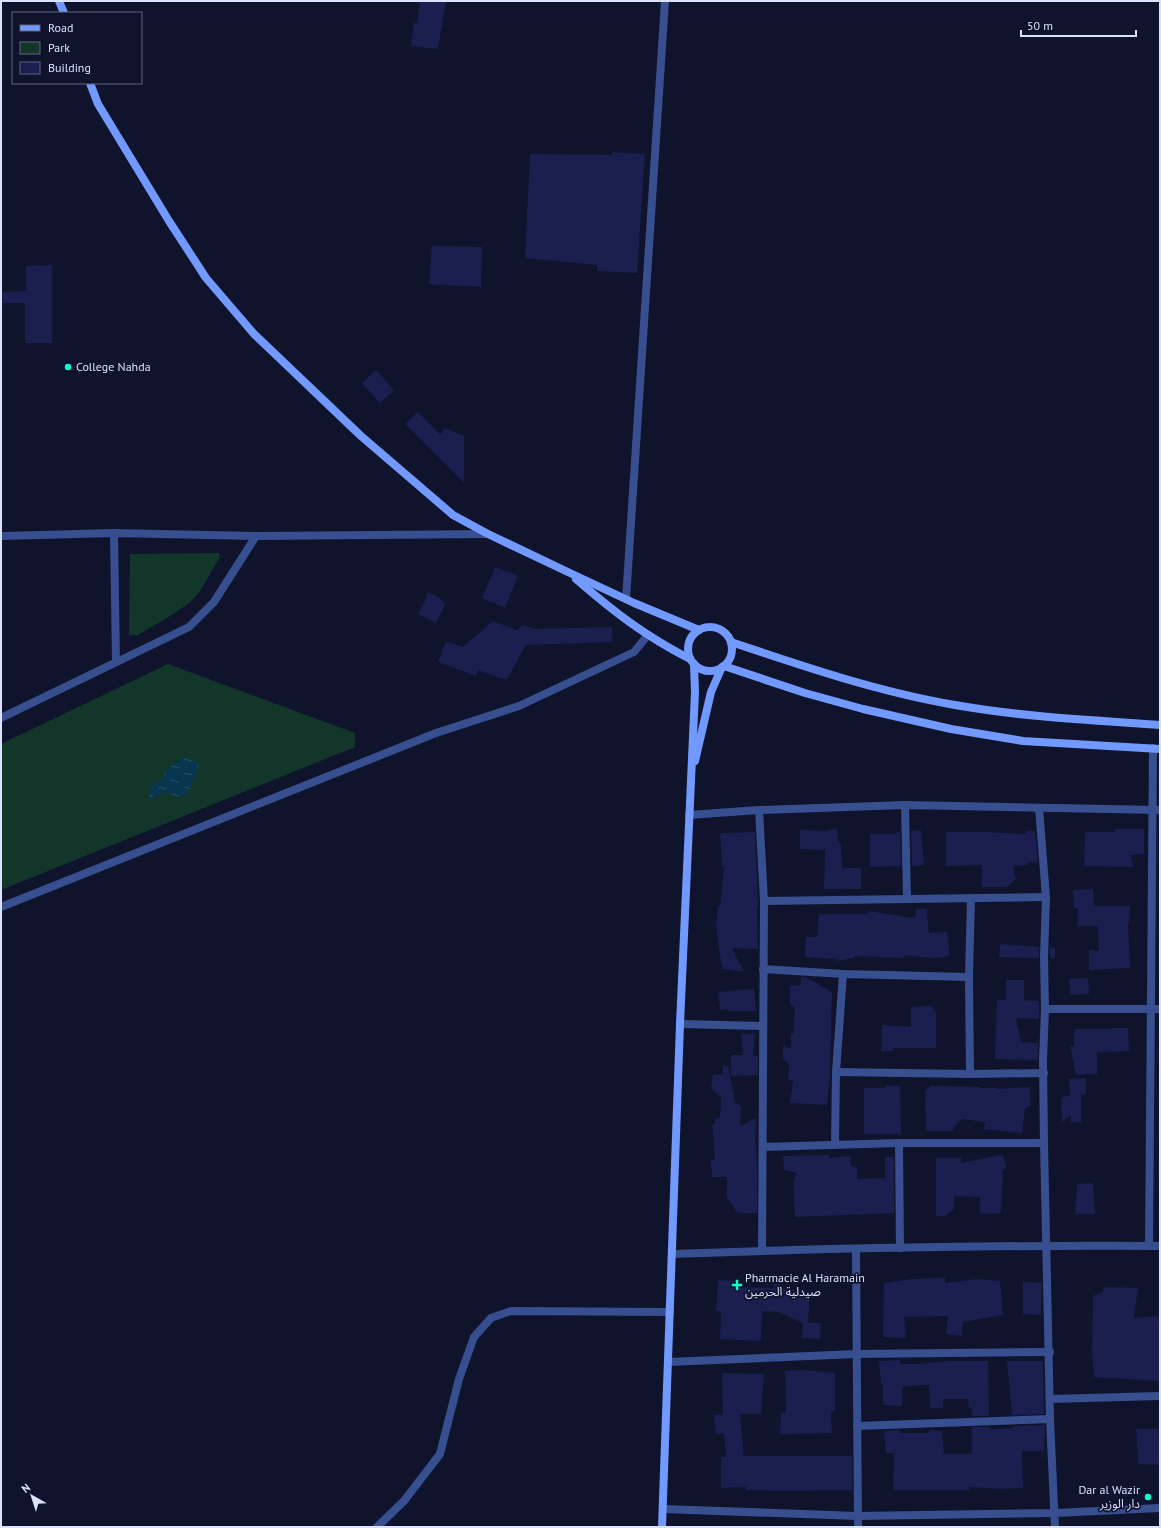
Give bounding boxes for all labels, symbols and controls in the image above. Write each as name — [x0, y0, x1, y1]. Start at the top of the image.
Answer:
legend — [12, 12, 142, 84]
scale bar — [1021, 12, 1136, 38]
text: 50 m — [1027, 18, 1053, 33]
text: Road — [48, 20, 73, 35]
text: Park — [48, 40, 70, 55]
text: Building — [48, 60, 91, 75]
place label: College Nahda — [76, 359, 151, 374]
marker: College Nahda — [63, 362, 73, 372]
place label: Pharmacie Al Haramain صيدلية الحرمين — [745, 1270, 865, 1299]
marker: Pharmacie Al Haramain صيدلية الحرمين — [732, 1280, 742, 1290]
north arrow — [12, 1476, 52, 1516]
text: N — [18, 1481, 33, 1496]
place label: Dar al Wazir دار الوزير — [1078, 1482, 1140, 1511]
marker: Dar al Wazir دار الوزير — [1143, 1492, 1153, 1502]

